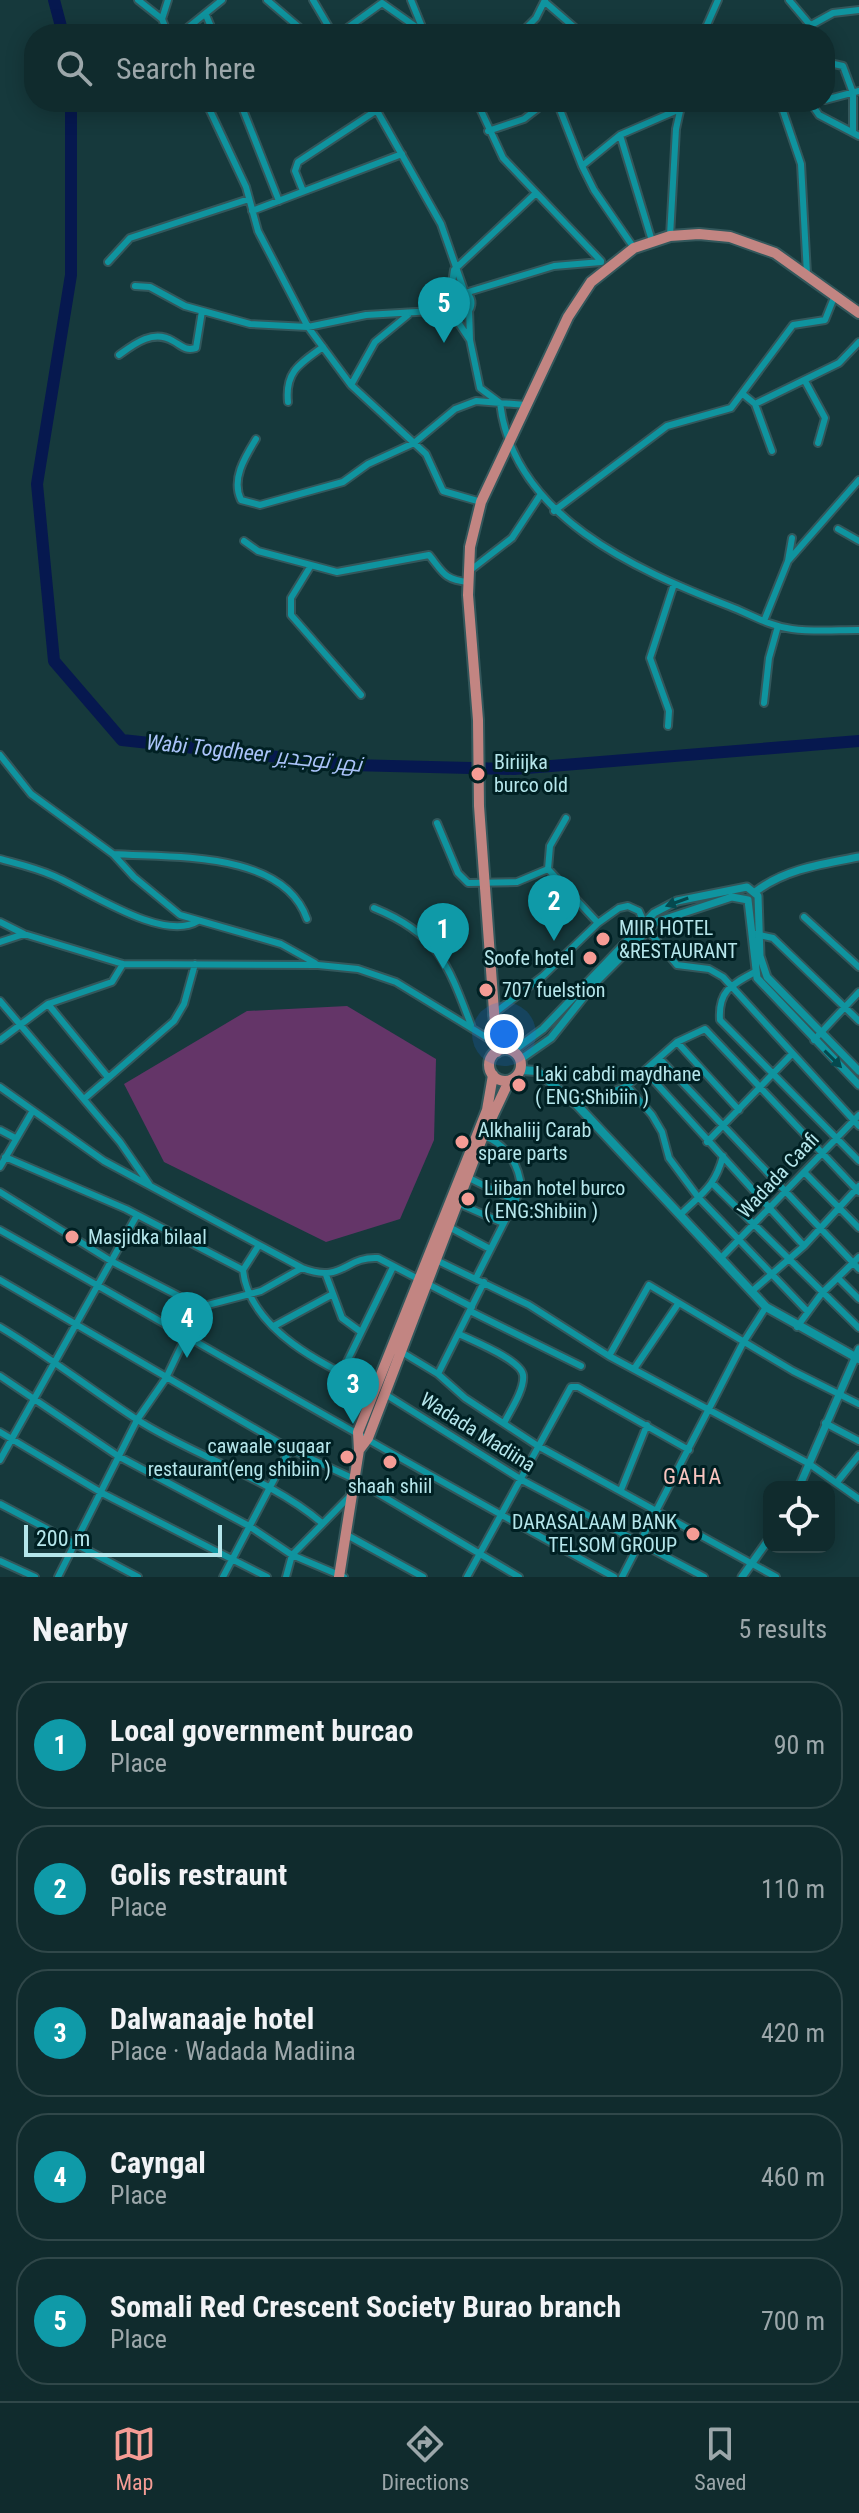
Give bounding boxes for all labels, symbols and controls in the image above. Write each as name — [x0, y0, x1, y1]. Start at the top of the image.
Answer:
search box — [24, 24, 835, 112]
icon: search — [52, 46, 96, 90]
text: Search here — [116, 51, 256, 86]
pin: 5 — [418, 277, 470, 343]
water label: Wabi Togdheer نهر توجدير — [145, 729, 365, 778]
place label: Biriijka burco old — [494, 750, 568, 797]
marker: Biriijka burco old — [469, 765, 487, 783]
pin: 2 — [528, 875, 580, 941]
one-way arrow — [665, 897, 689, 909]
pin: 1 — [417, 903, 469, 969]
place label: MIIR HOTEL &RESTAURANT — [619, 916, 738, 963]
marker: MIIR HOTEL &RESTAURANT — [594, 930, 612, 948]
place label: Soofe hotel — [484, 946, 574, 970]
marker: Soofe hotel — [581, 949, 599, 967]
place label: 707 fuelstion — [502, 978, 606, 1002]
marker: 707 fuelstion — [477, 981, 495, 999]
your location — [484, 1014, 524, 1054]
one-way arrow — [823, 1049, 842, 1068]
place label: Laki cabdi maydhane ( ENG:Shibiin ) — [535, 1062, 701, 1109]
marker: Laki cabdi maydhane ( ENG:Shibiin ) — [510, 1076, 528, 1094]
place label: Alkhaliij Carab spare parts — [478, 1118, 591, 1165]
street label: Wadada Caafi — [732, 1127, 824, 1223]
marker: Alkhaliij Carab spare parts — [453, 1133, 471, 1151]
place label: Liiban hotel burco ( ENG:Shibiin ) — [484, 1176, 625, 1223]
marker: Liiban hotel burco ( ENG:Shibiin ) — [459, 1190, 477, 1208]
place label: Masjidka bilaal — [88, 1225, 207, 1249]
marker: Masjidka bilaal — [63, 1228, 81, 1246]
pin: 4 — [161, 1292, 213, 1358]
pin: 3 — [327, 1358, 379, 1424]
street label: Wadada Madiina — [416, 1387, 540, 1477]
place label: cawaale suqaar restaurant(eng shibiin ) — [148, 1434, 331, 1481]
marker: cawaale suqaar restaurant(eng shibiin ) — [338, 1448, 356, 1466]
marker: shaah shiil — [381, 1453, 399, 1471]
district label: GAHA — [663, 1464, 723, 1489]
place label: shaah shiil — [348, 1474, 432, 1498]
map controls — [763, 1481, 835, 1553]
button: locate — [763, 1481, 835, 1553]
place label: DARASALAAM BANK TELSOM GROUP — [512, 1510, 677, 1557]
scale bar — [24, 1521, 222, 1557]
marker: DARASALAAM BANK TELSOM GROUP — [684, 1525, 702, 1543]
text: 200 m — [36, 1526, 90, 1551]
text: Nearby — [32, 1609, 128, 1649]
text: 5 results — [738, 1614, 827, 1644]
text: Local government burcao — [110, 1713, 413, 1748]
text: 1 — [53, 1730, 67, 1760]
text: 90 m — [774, 1730, 825, 1760]
text: Place — [110, 1748, 167, 1778]
text: Golis restraunt — [110, 1857, 287, 1892]
text: 2 — [53, 1874, 67, 1904]
text: 110 m — [761, 1874, 825, 1904]
text: Place — [110, 1892, 167, 1922]
text: Dalwanaaje hotel — [110, 2001, 314, 2036]
text: 3 — [53, 2018, 67, 2048]
text: 420 m — [761, 2018, 825, 2048]
text: Place · Wadada Madiina — [110, 2036, 356, 2066]
text: Cayngal — [110, 2145, 206, 2180]
text: 4 — [53, 2162, 67, 2192]
text: 460 m — [761, 2162, 825, 2192]
text: Place — [110, 2180, 167, 2210]
text: Somali Red Crescent Society Burao branch — [110, 2289, 621, 2324]
text: 5 — [53, 2306, 67, 2336]
text: 700 m — [761, 2306, 825, 2336]
text: Place — [110, 2324, 167, 2354]
tab: Map — [112, 2422, 156, 2495]
tab: Directions — [381, 2422, 469, 2495]
tab: Saved — [694, 2422, 747, 2495]

